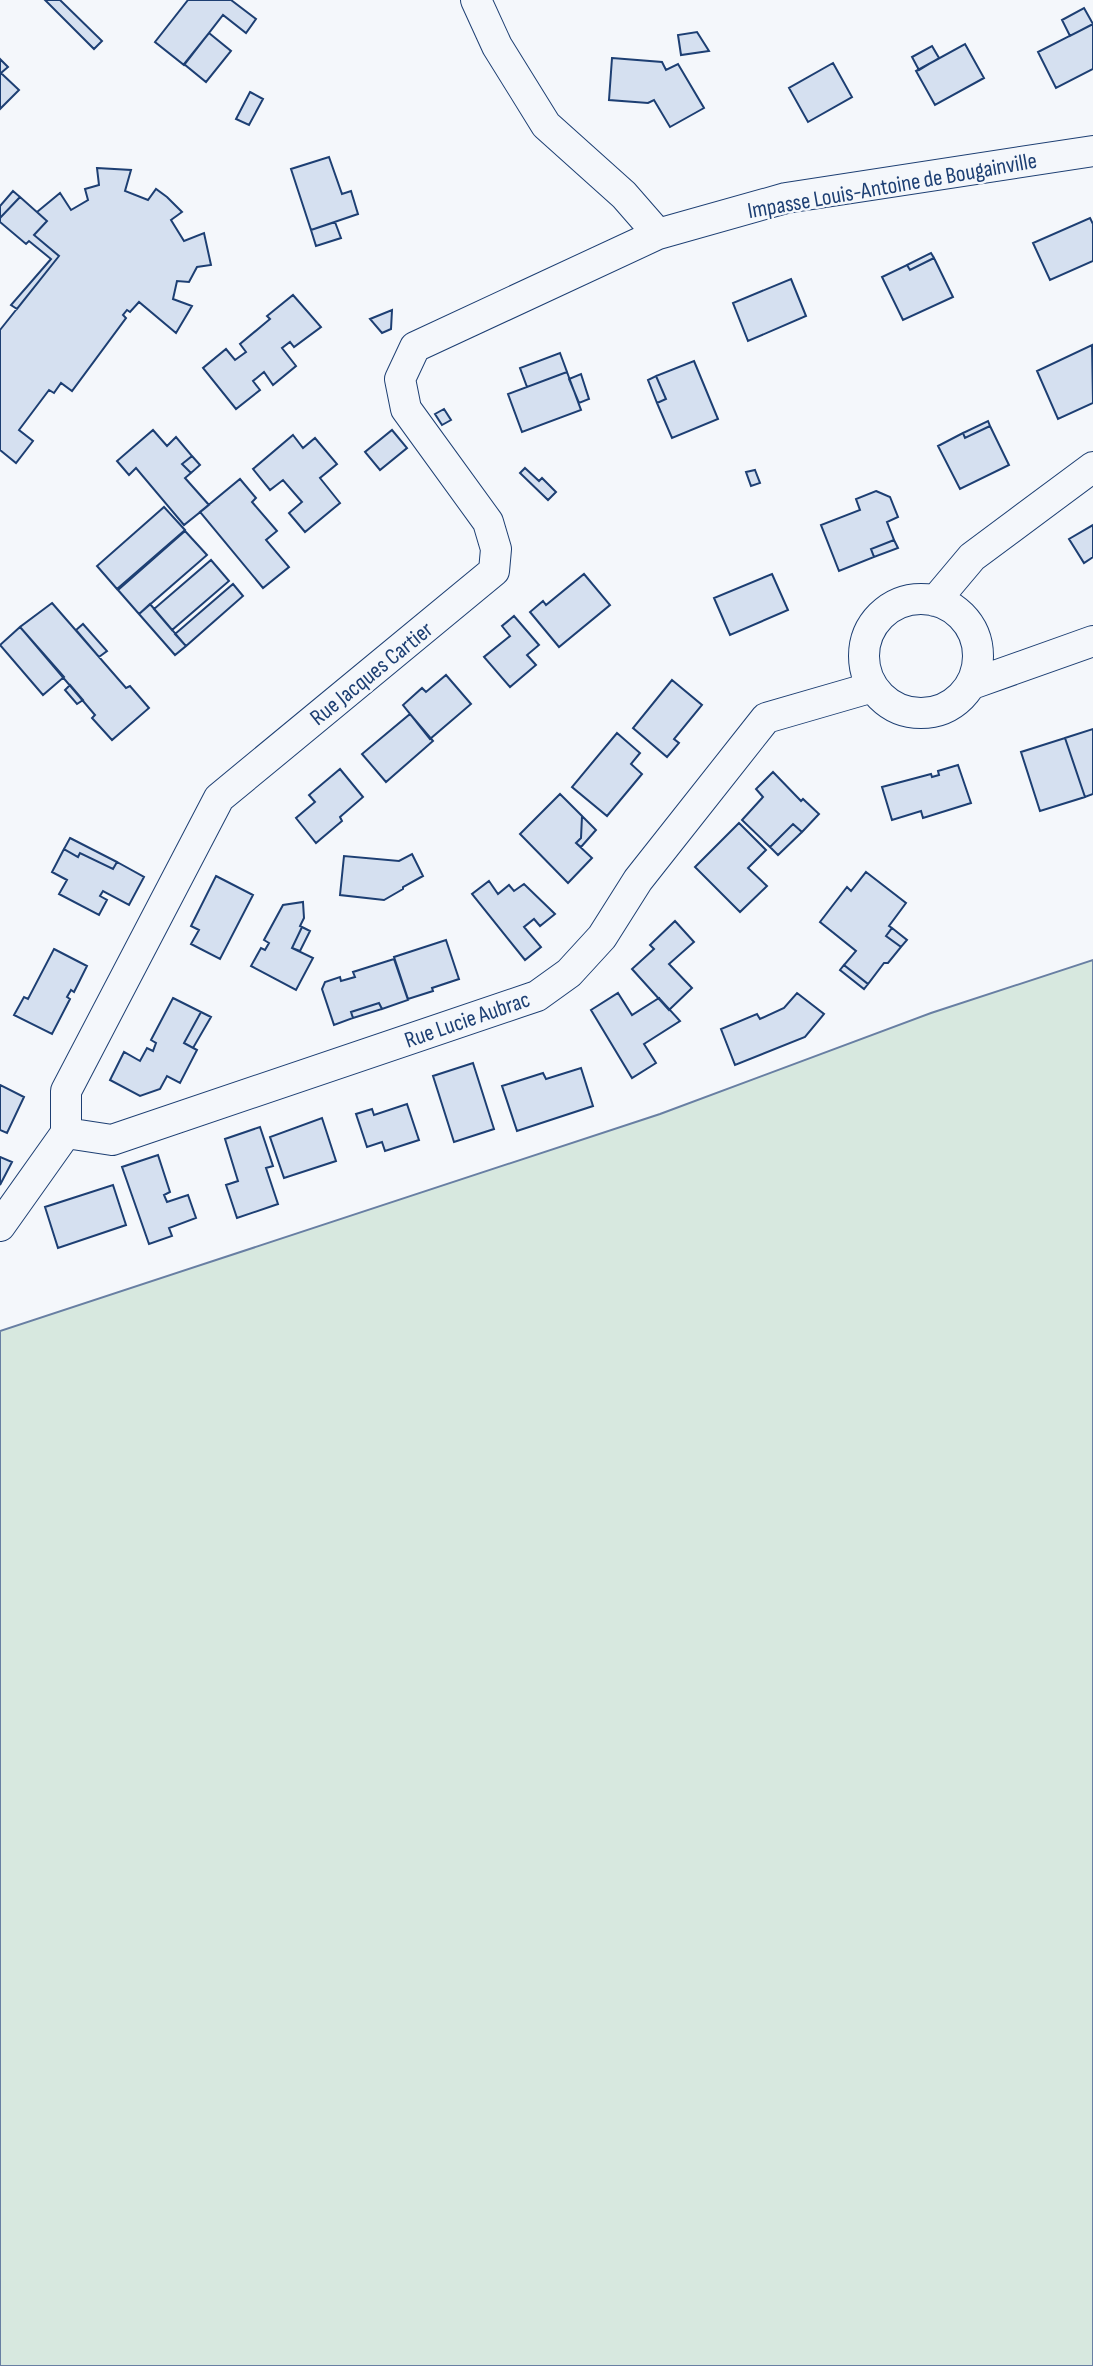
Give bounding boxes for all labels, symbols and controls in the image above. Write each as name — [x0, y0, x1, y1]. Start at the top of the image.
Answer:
street label: Impasse Louis-Antoine de Bougainville — [745, 147, 1039, 225]
street label: Rue Jacques Cartier — [305, 616, 439, 732]
street label: Rue Lucie Aubrac — [401, 985, 534, 1054]

